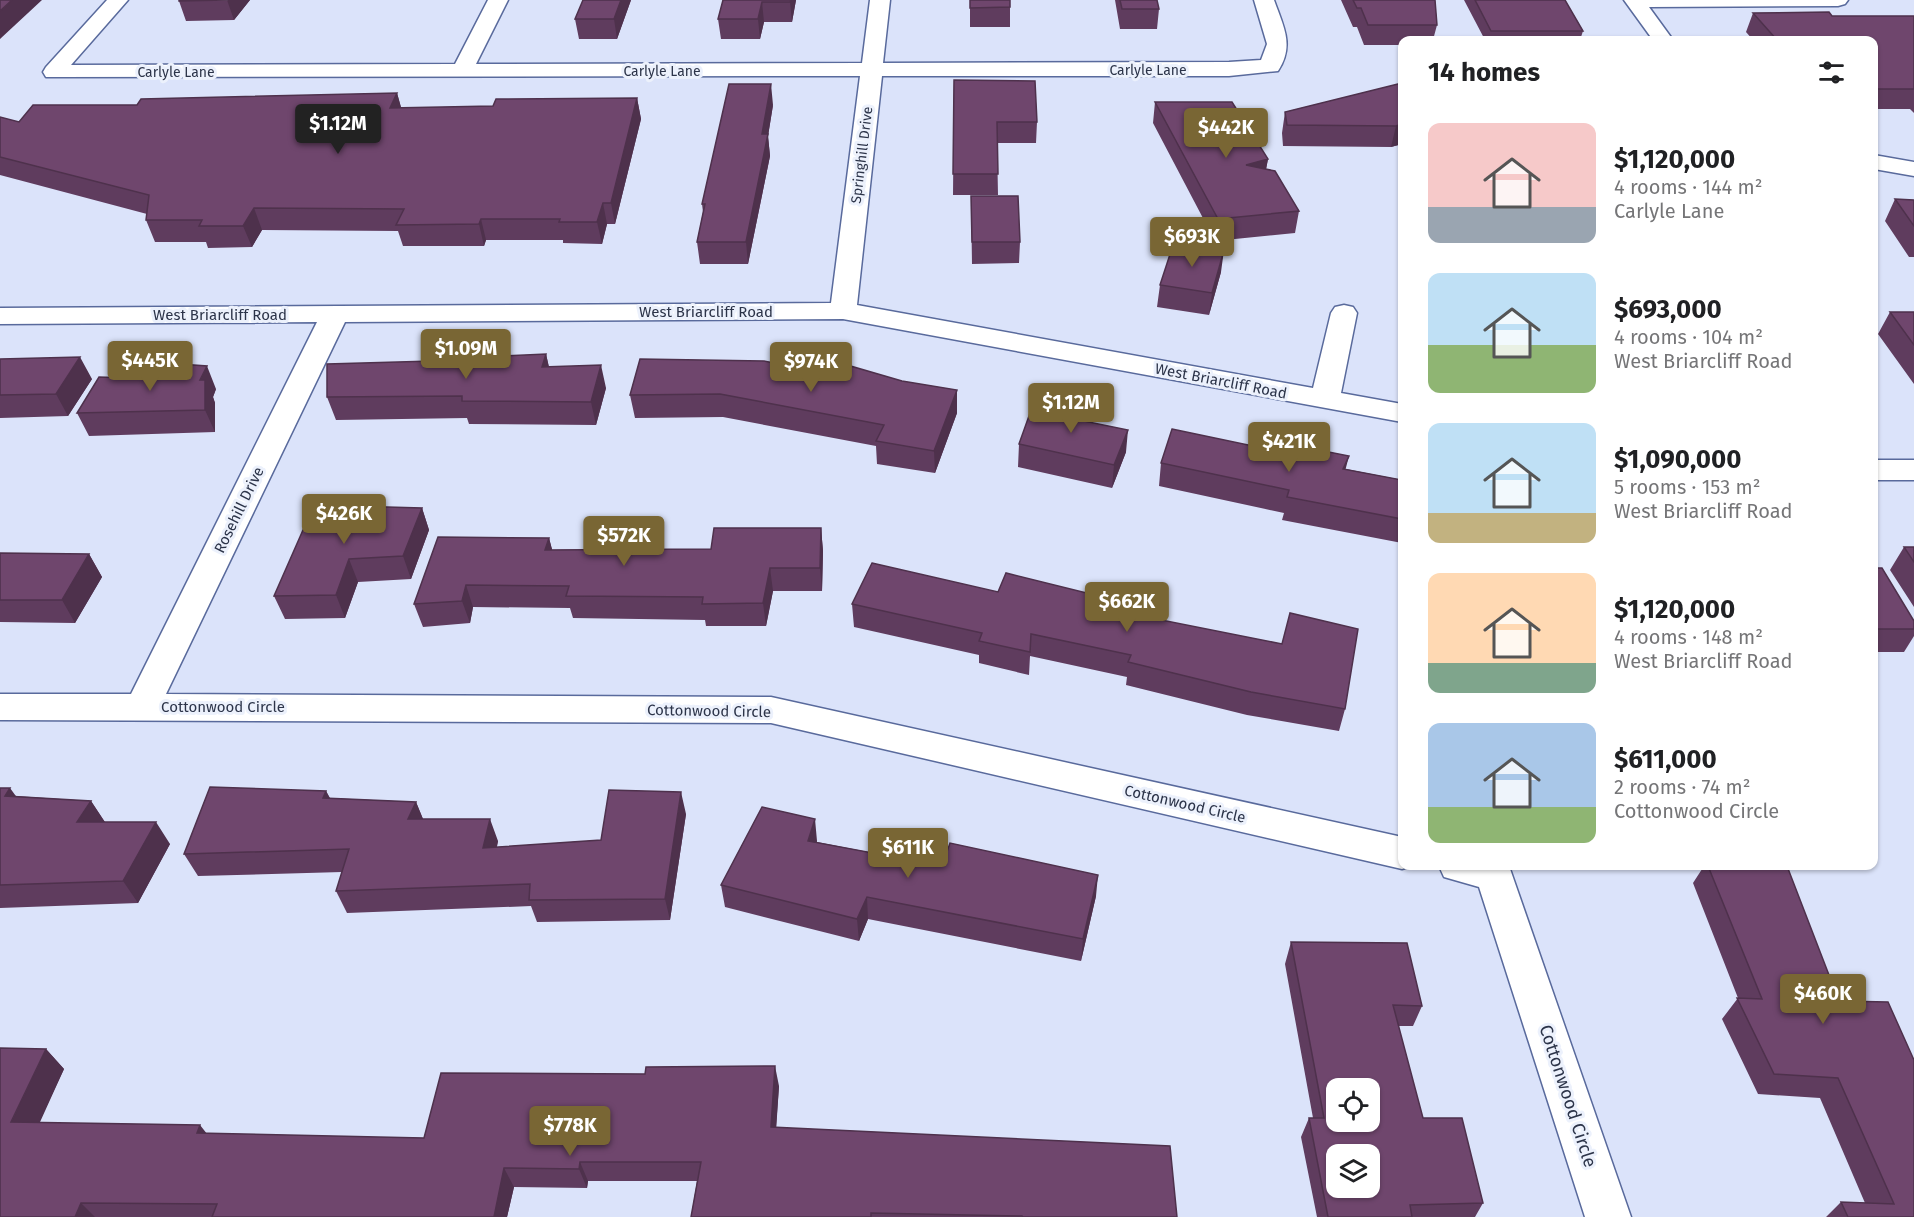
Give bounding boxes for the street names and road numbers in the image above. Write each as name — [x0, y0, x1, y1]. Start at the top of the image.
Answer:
street label: Carlyle Lane — [1109, 62, 1187, 79]
street label: Carlyle Lane — [623, 63, 701, 80]
street label: Carlyle Lane — [137, 64, 215, 81]
street label: Springhill Drive — [848, 105, 876, 205]
street label: West Briarcliff Road — [639, 303, 773, 321]
street label: West Briarcliff Road — [153, 306, 287, 324]
street label: West Briarcliff Road — [1154, 359, 1288, 403]
street label: Rosehill Drive — [210, 464, 268, 556]
street label: Cottonwood Circle — [161, 698, 285, 716]
street label: Cottonwood Circle — [647, 701, 771, 721]
street label: Cottonwood Circle — [1123, 781, 1247, 827]
street label: Cottonwood Circle — [1535, 1022, 1601, 1170]

